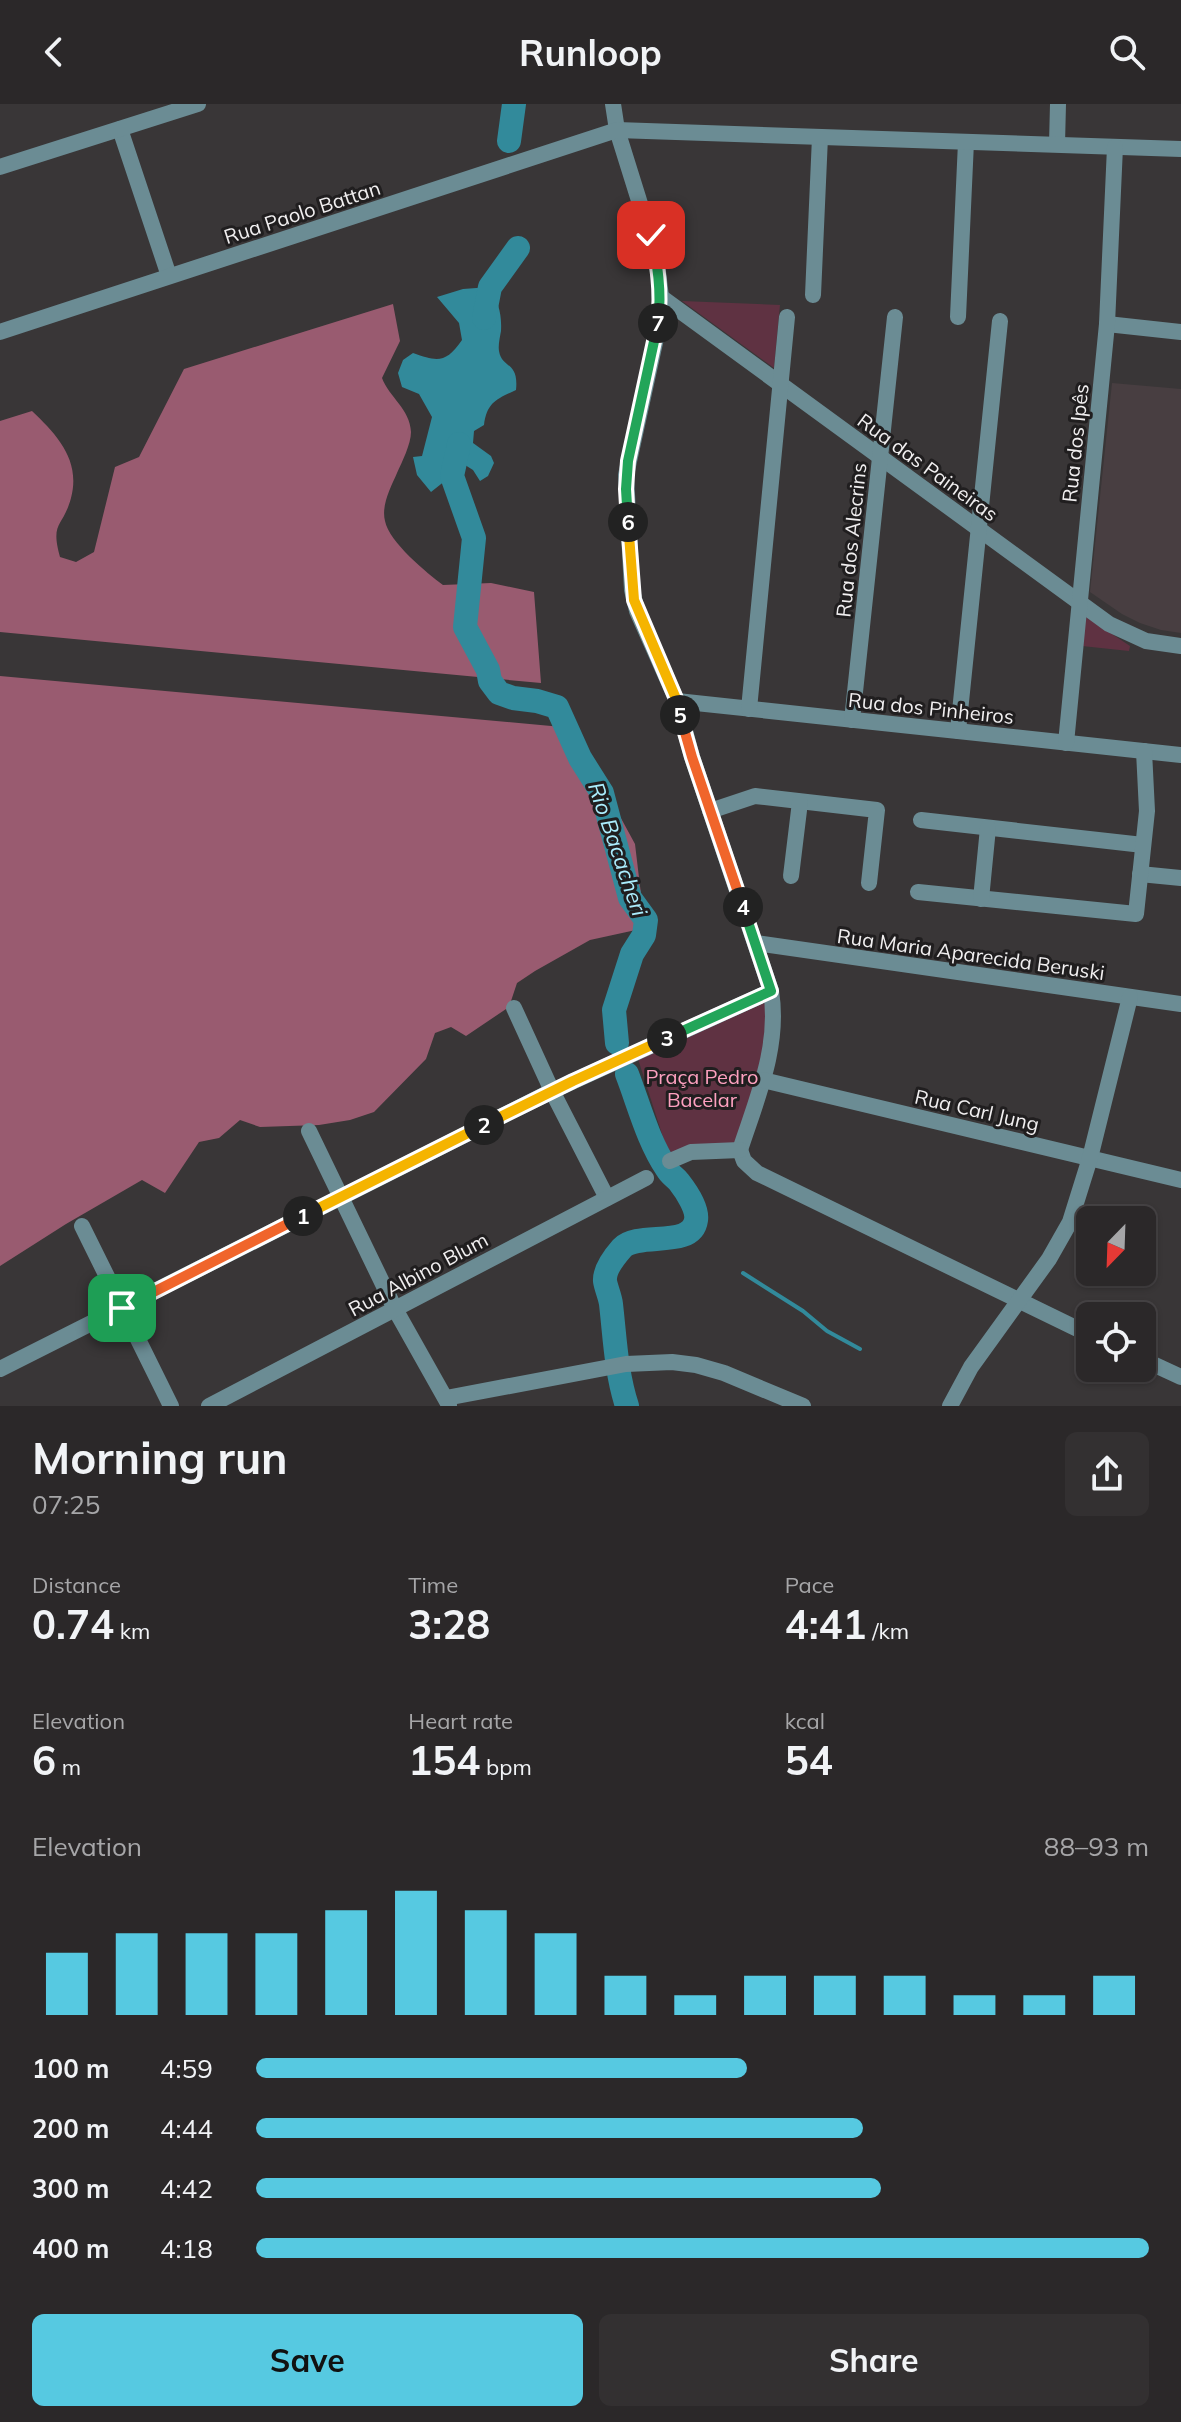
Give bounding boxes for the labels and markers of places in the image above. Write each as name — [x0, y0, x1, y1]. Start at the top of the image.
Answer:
pin — [617, 201, 685, 269]
pin: 7 — [638, 303, 678, 343]
pin: 6 — [608, 502, 648, 542]
pin: 5 — [660, 695, 700, 735]
pin: 4 — [723, 887, 763, 927]
pin: 3 — [647, 1018, 687, 1058]
pin: 2 — [464, 1105, 504, 1145]
pin: 1 — [283, 1196, 323, 1236]
pin — [88, 1274, 156, 1342]

